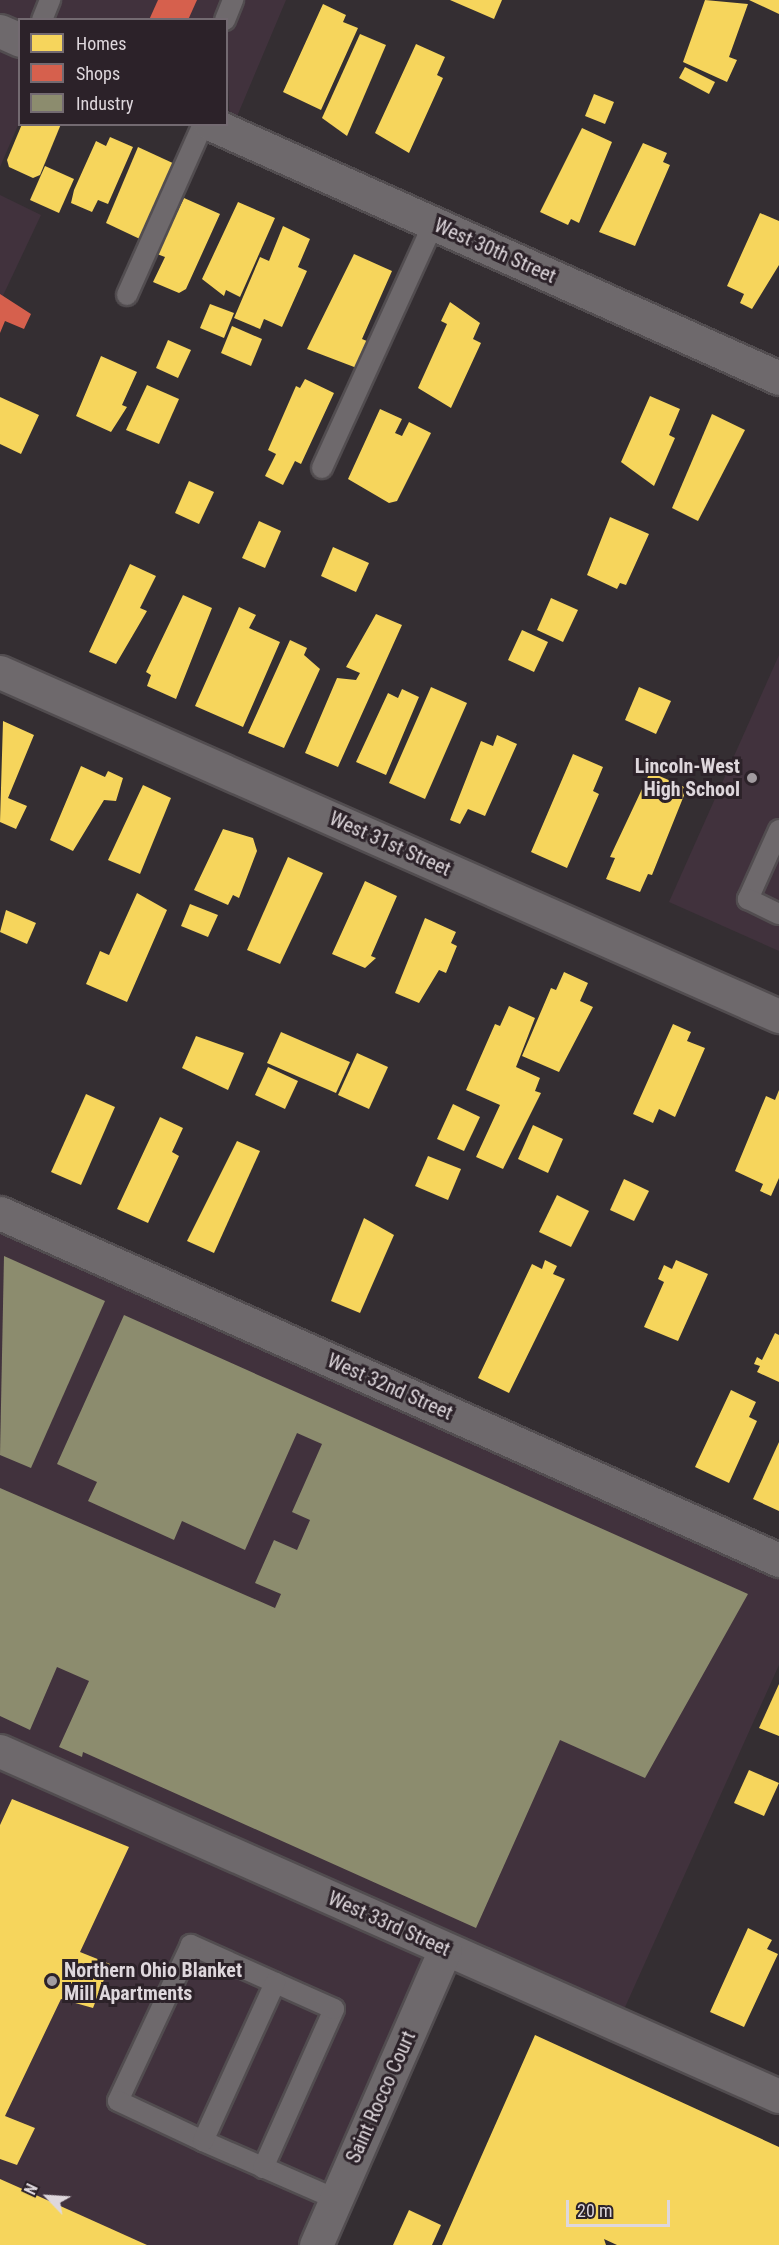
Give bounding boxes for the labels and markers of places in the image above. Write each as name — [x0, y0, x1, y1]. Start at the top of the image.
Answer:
place label: Lincoln-West High School — [635, 754, 740, 801]
marker: Lincoln-West High School — [745, 771, 759, 785]
place label: Northern Ohio Blanket Mill Apartments — [64, 1958, 242, 2005]
marker: Northern Ohio Blanket Mill Apartments — [45, 1974, 59, 1988]

